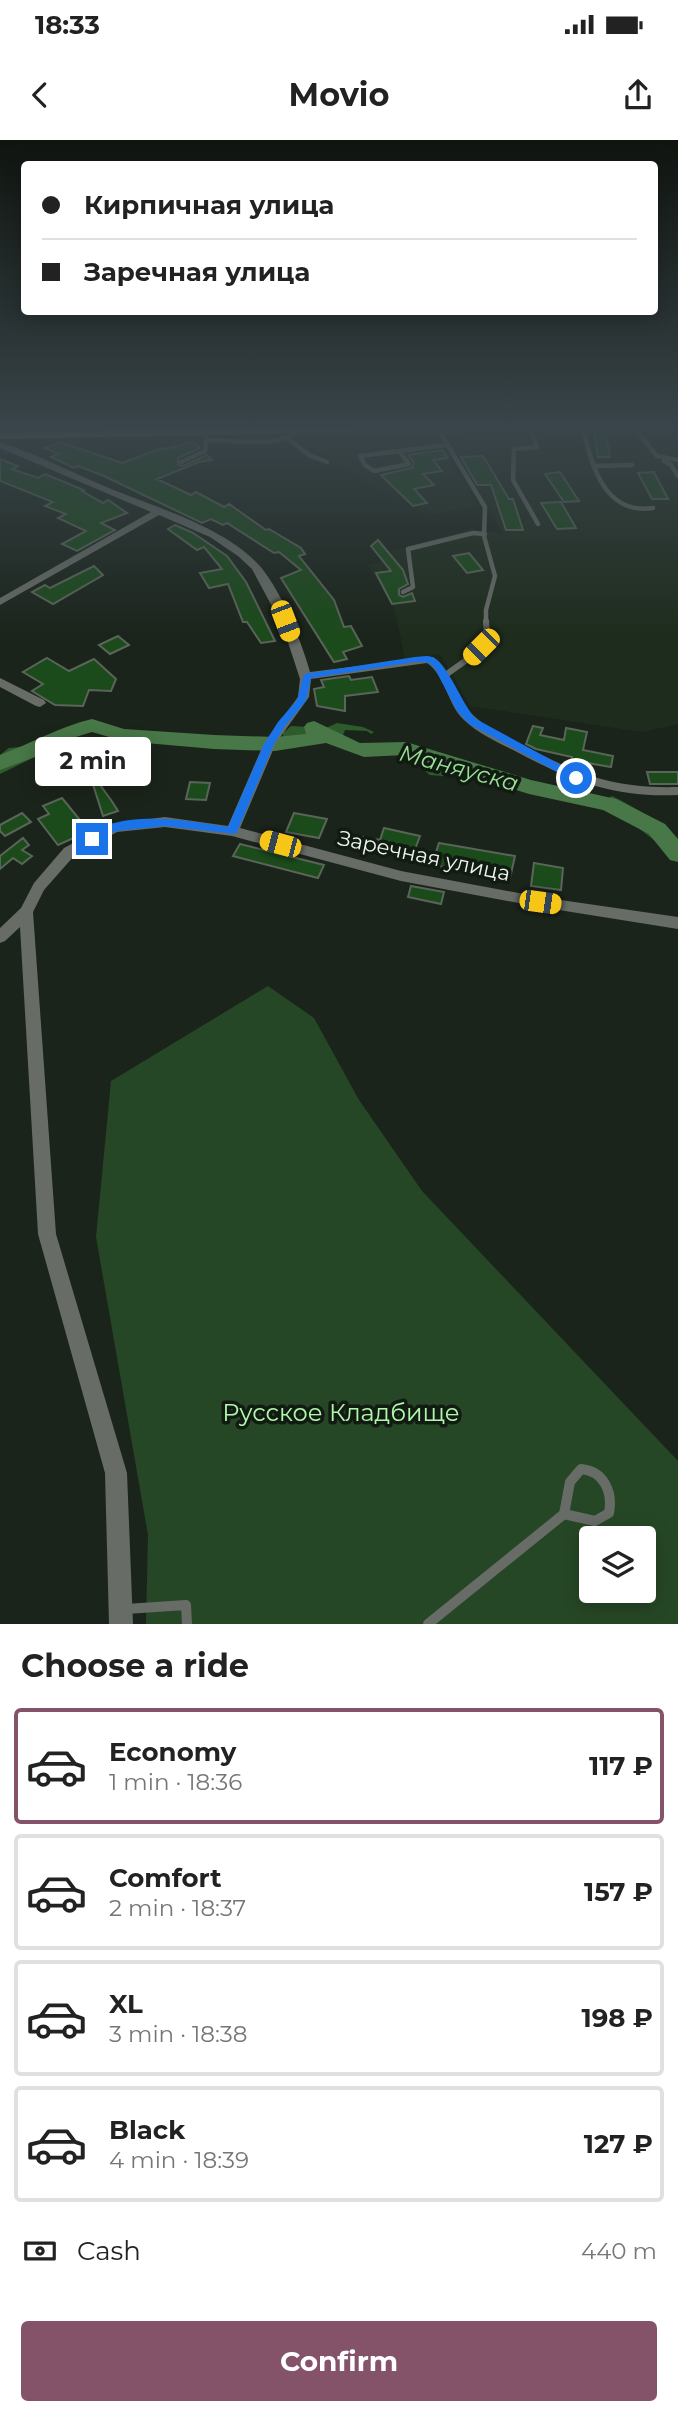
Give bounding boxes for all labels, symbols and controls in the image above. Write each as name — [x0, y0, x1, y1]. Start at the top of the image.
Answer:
text: 18:33 — [35, 9, 100, 41]
text: Movio — [289, 75, 389, 114]
icon: back — [21, 76, 59, 114]
icon: share — [619, 76, 657, 114]
text: Кирпичная улица — [84, 189, 334, 221]
text: Заречная улица — [84, 256, 310, 288]
car — [268, 598, 303, 644]
car — [459, 625, 504, 669]
callout: 2 min — [34, 738, 150, 786]
water label: Маняуска — [396, 739, 522, 797]
text: 2 min — [59, 747, 127, 775]
route start — [560, 762, 592, 794]
route end — [76, 823, 108, 855]
street label: Заречная улица — [336, 825, 513, 886]
car — [257, 828, 304, 860]
car — [518, 889, 563, 915]
park label: Русское Кладбище — [222, 1398, 460, 1427]
map controls — [579, 1526, 656, 1603]
button: layers — [579, 1526, 656, 1603]
text: Choose a ride — [21, 1646, 249, 1685]
icon: car — [25, 1735, 88, 1798]
text: Economy — [109, 1736, 236, 1768]
text: 117 ₽ — [589, 1750, 653, 1782]
text: 1 min · 18:36 — [109, 1768, 242, 1796]
icon: car — [25, 1861, 88, 1924]
text: Comfort — [109, 1862, 221, 1894]
text: 157 ₽ — [584, 1876, 653, 1908]
text: 2 min · 18:37 — [109, 1894, 246, 1922]
icon: car — [25, 1987, 88, 2050]
text: XL — [109, 1988, 143, 2020]
text: 198 ₽ — [582, 2002, 653, 2034]
text: 3 min · 18:38 — [109, 2020, 247, 2048]
icon: car — [25, 2113, 88, 2176]
text: Black — [109, 2114, 185, 2146]
text: 127 ₽ — [584, 2128, 653, 2160]
text: 4 min · 18:39 — [109, 2146, 249, 2174]
icon: cash — [21, 2232, 59, 2270]
text: Cash — [77, 2235, 141, 2267]
text: 440 m — [581, 2237, 657, 2265]
button: Confirm — [21, 2321, 657, 2401]

